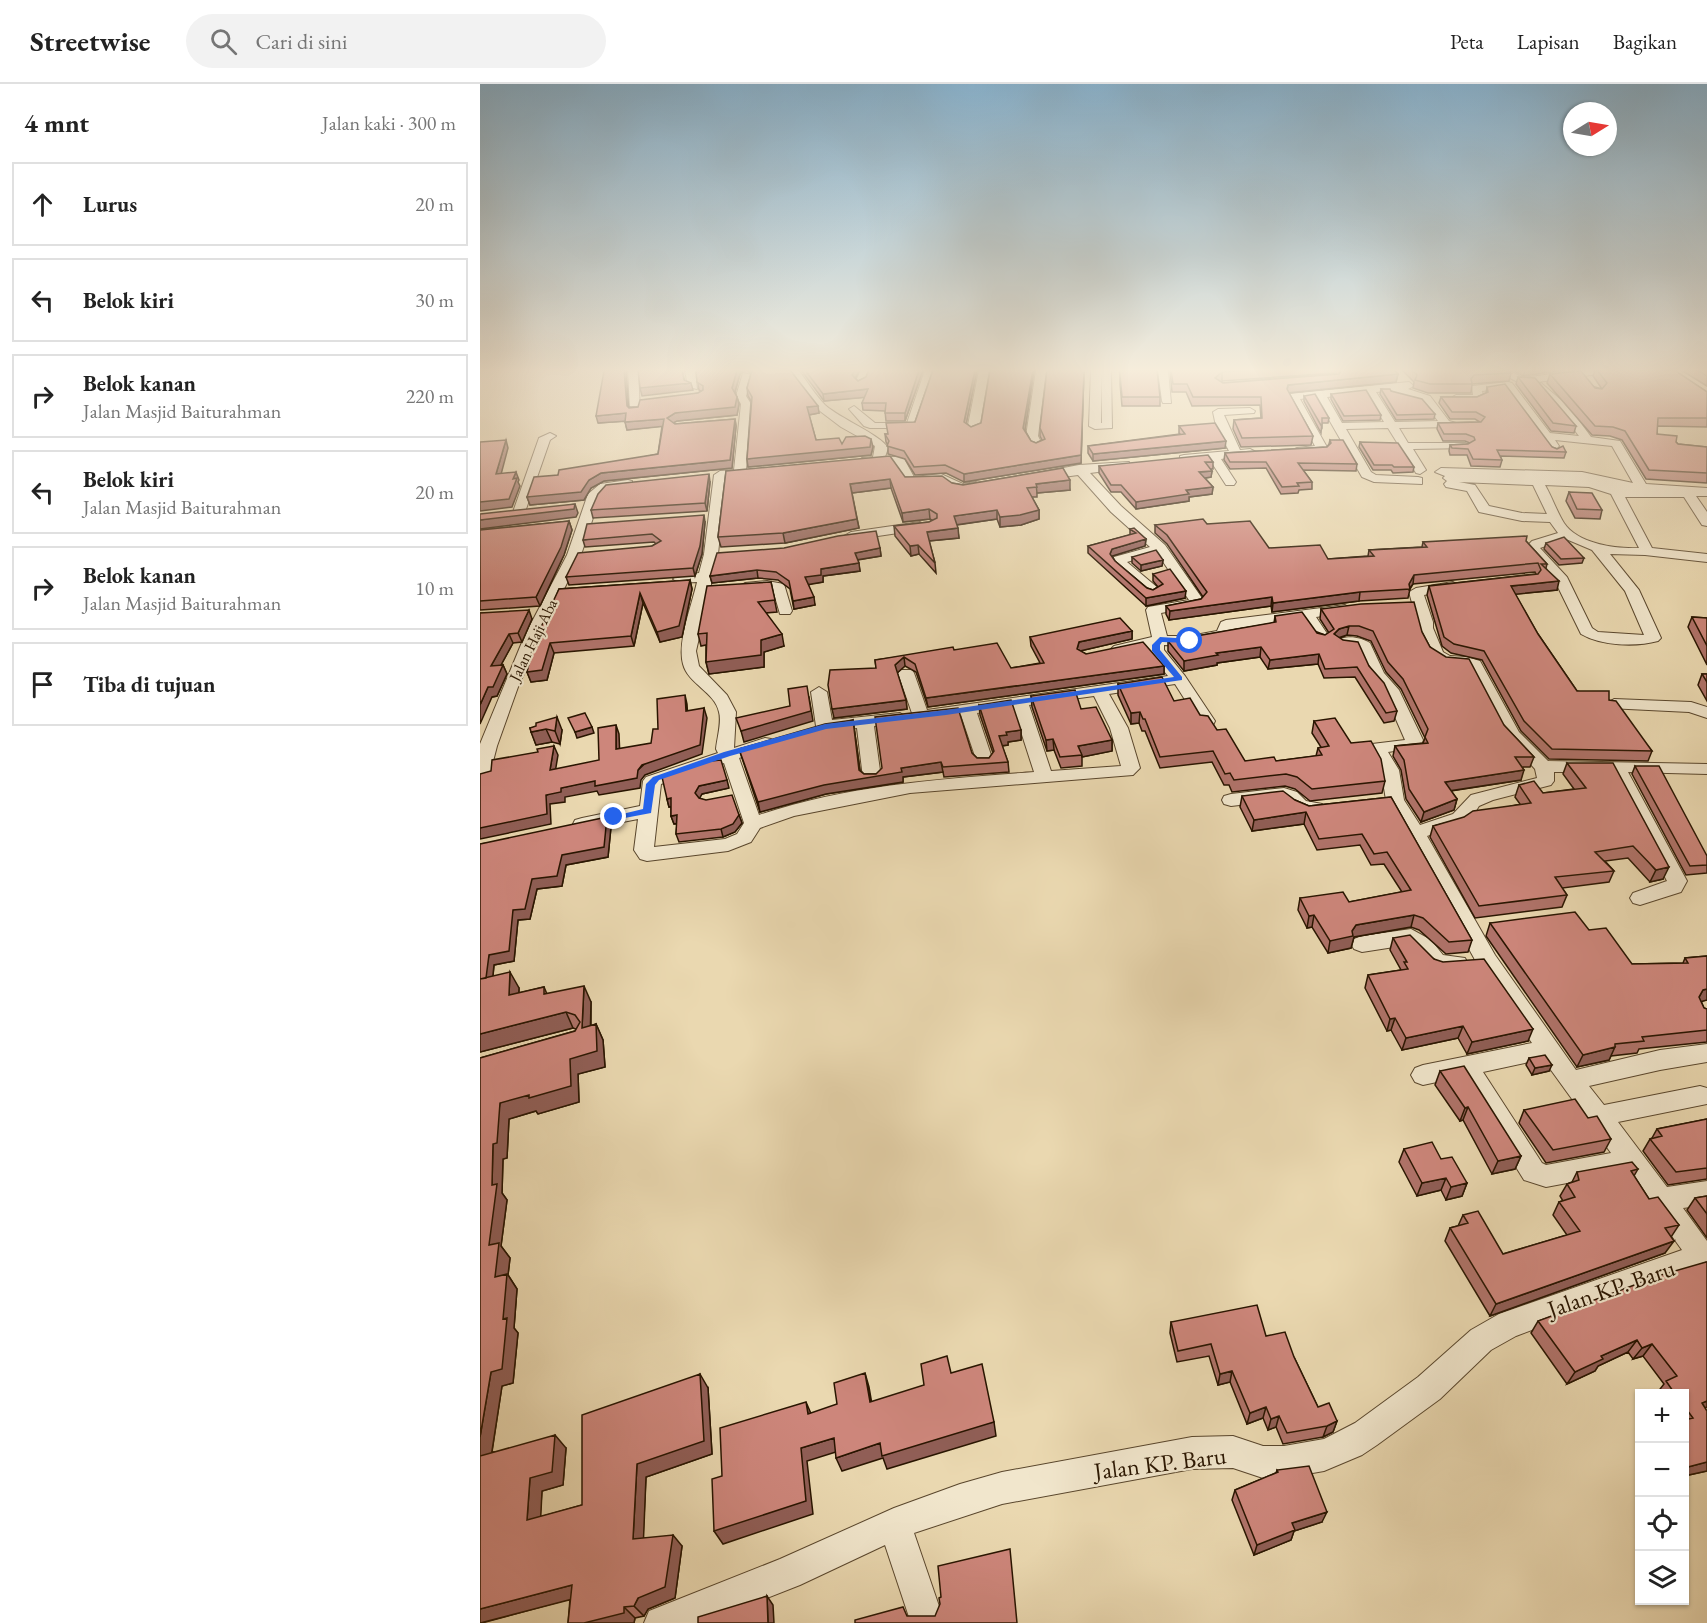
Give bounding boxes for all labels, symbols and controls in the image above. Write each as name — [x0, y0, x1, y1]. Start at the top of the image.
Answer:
search box — [186, 14, 606, 68]
text: Streetwise — [30, 23, 150, 59]
icon: search — [207, 25, 240, 58]
text: Cari di sini — [255, 27, 347, 56]
text: Peta — [1450, 28, 1484, 55]
text: Lapisan — [1517, 28, 1580, 55]
text: Bagikan — [1613, 28, 1677, 55]
north arrow — [1563, 102, 1617, 156]
text: 4 mnt — [24, 106, 89, 140]
text: Jalan kaki · 300 m — [322, 110, 456, 136]
icon: ahead — [26, 188, 59, 221]
text: Lurus — [83, 190, 137, 219]
text: 20 m — [415, 191, 454, 217]
icon: left — [26, 284, 59, 317]
text: Belok kiri — [83, 286, 174, 315]
text: 30 m — [415, 287, 454, 313]
text: Belok kanan — [83, 369, 196, 398]
icon: right — [26, 380, 59, 413]
text: 220 m — [406, 383, 454, 409]
text: Jalan Masjid Baiturahman — [83, 398, 281, 424]
text: Belok kiri — [83, 465, 174, 494]
icon: left — [26, 476, 59, 509]
text: 20 m — [415, 479, 454, 505]
text: Jalan Masjid Baiturahman — [83, 494, 281, 520]
text: Belok kanan — [83, 561, 196, 590]
icon: right — [26, 572, 59, 605]
text: 10 m — [415, 575, 454, 601]
text: Jalan Masjid Baiturahman — [83, 590, 281, 616]
street label: Jalan Haji Aba — [503, 595, 562, 686]
route start — [1176, 627, 1202, 653]
icon: arrive — [26, 668, 59, 701]
text: Tiba di tujuan — [83, 670, 215, 699]
route end — [600, 803, 626, 829]
street label: Jalan KP. Baru — [1541, 1252, 1679, 1325]
map controls — [1635, 1389, 1689, 1605]
button: + — [1635, 1389, 1689, 1443]
street label: Jalan KP. Baru — [1090, 1439, 1228, 1487]
button: − — [1635, 1443, 1689, 1497]
button: locate — [1635, 1497, 1689, 1551]
button: layers — [1635, 1551, 1689, 1605]

